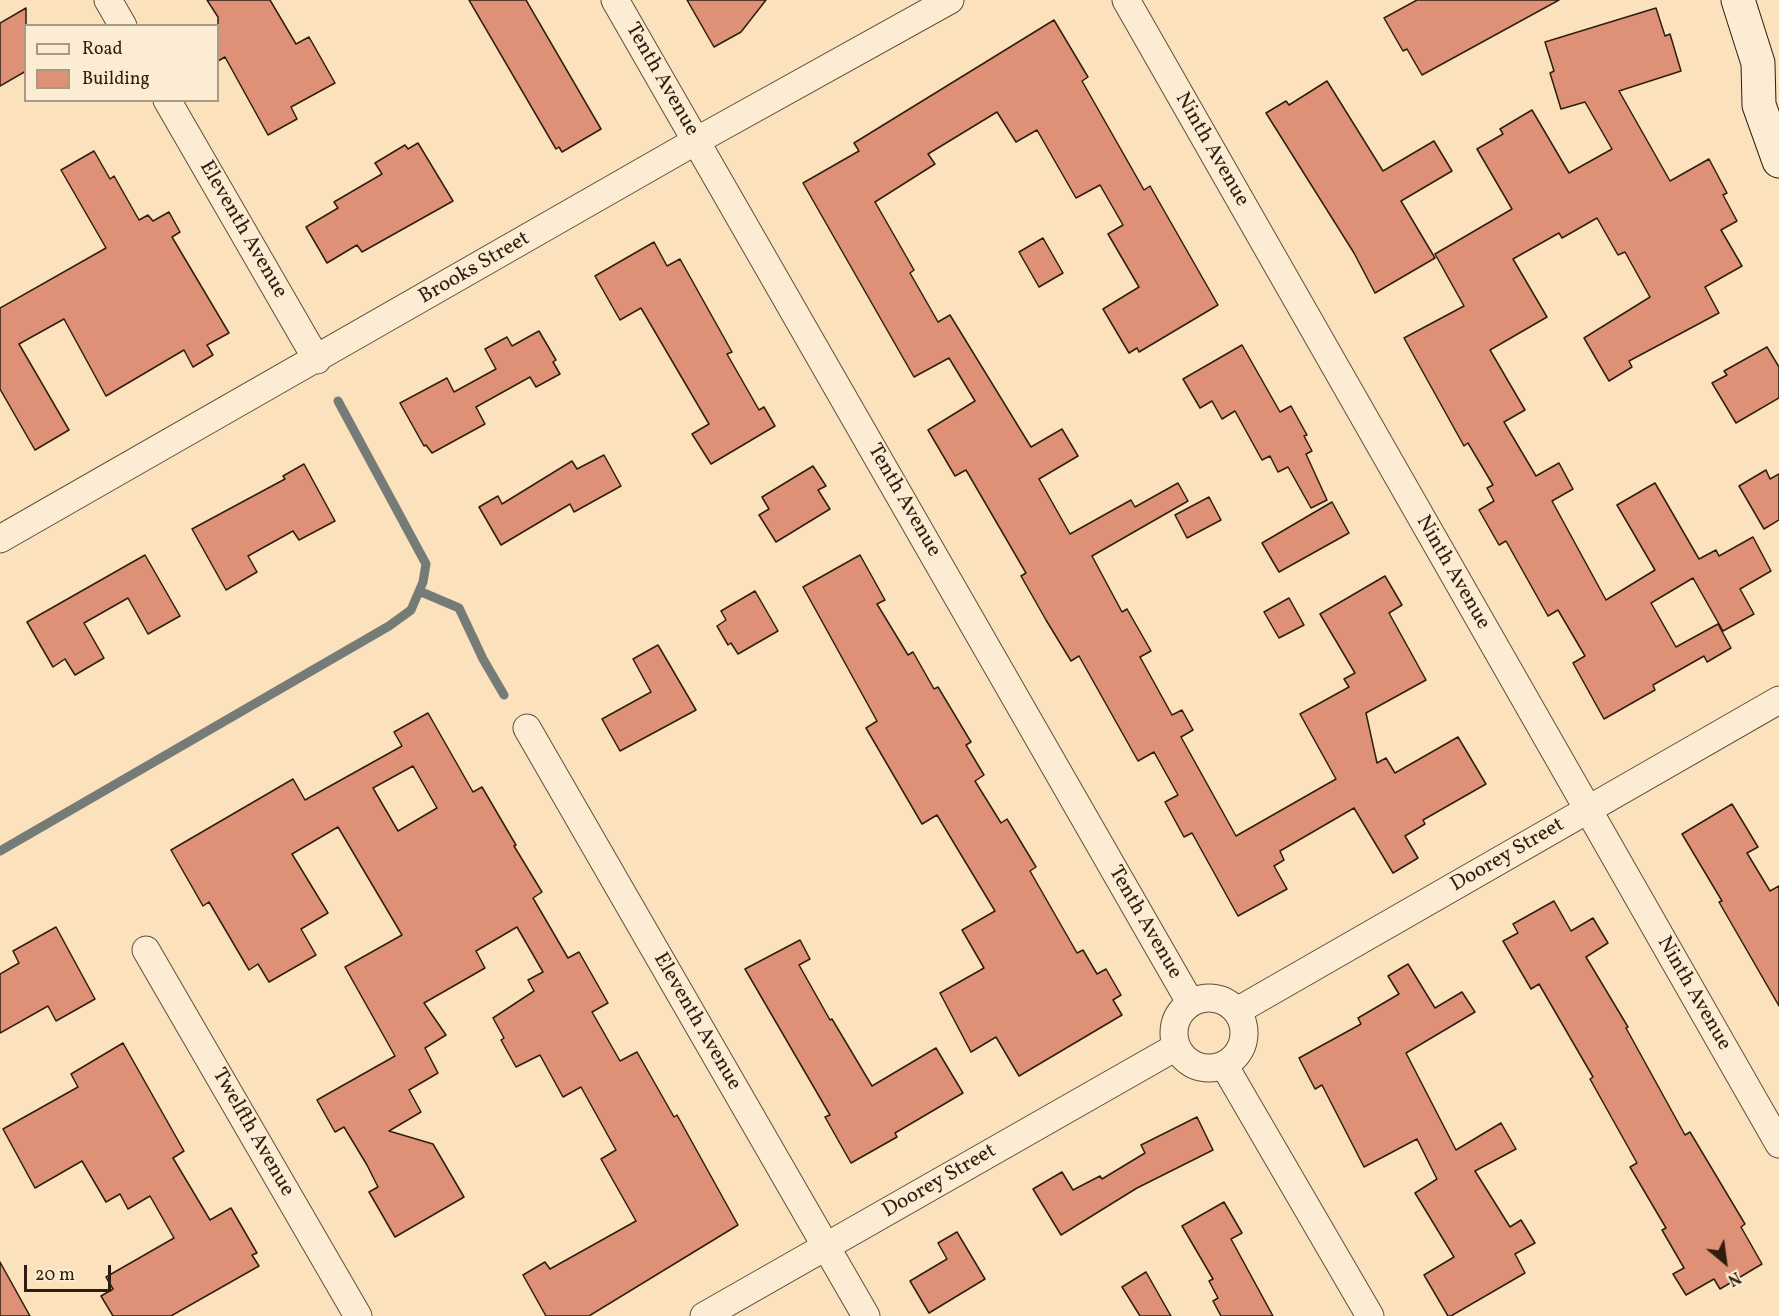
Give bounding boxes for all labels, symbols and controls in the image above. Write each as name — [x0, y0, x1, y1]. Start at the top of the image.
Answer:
street label: Tenth Avenue — [619, 19, 703, 141]
legend — [24, 24, 219, 102]
text: Road — [82, 37, 123, 62]
text: Building — [82, 67, 150, 92]
street label: Ninth Avenue — [1168, 89, 1254, 211]
street label: Eleventh Avenue — [192, 157, 292, 303]
street label: Brooks Street — [415, 227, 535, 311]
street label: Tenth Avenue — [861, 440, 945, 562]
street label: Ninth Avenue — [1409, 512, 1495, 634]
street label: Doorey Street — [1447, 813, 1569, 899]
street label: Tenth Avenue — [1102, 862, 1186, 984]
street label: Ninth Avenue — [1650, 933, 1736, 1055]
street label: Eleventh Avenue — [646, 949, 746, 1095]
street label: Twelfth Avenue — [205, 1065, 299, 1201]
street label: Doorey Street — [879, 1139, 1001, 1225]
north arrow — [1695, 1232, 1755, 1292]
scale bar — [27, 1253, 114, 1291]
text: 20 m — [35, 1263, 75, 1288]
text: N — [1723, 1265, 1744, 1290]

